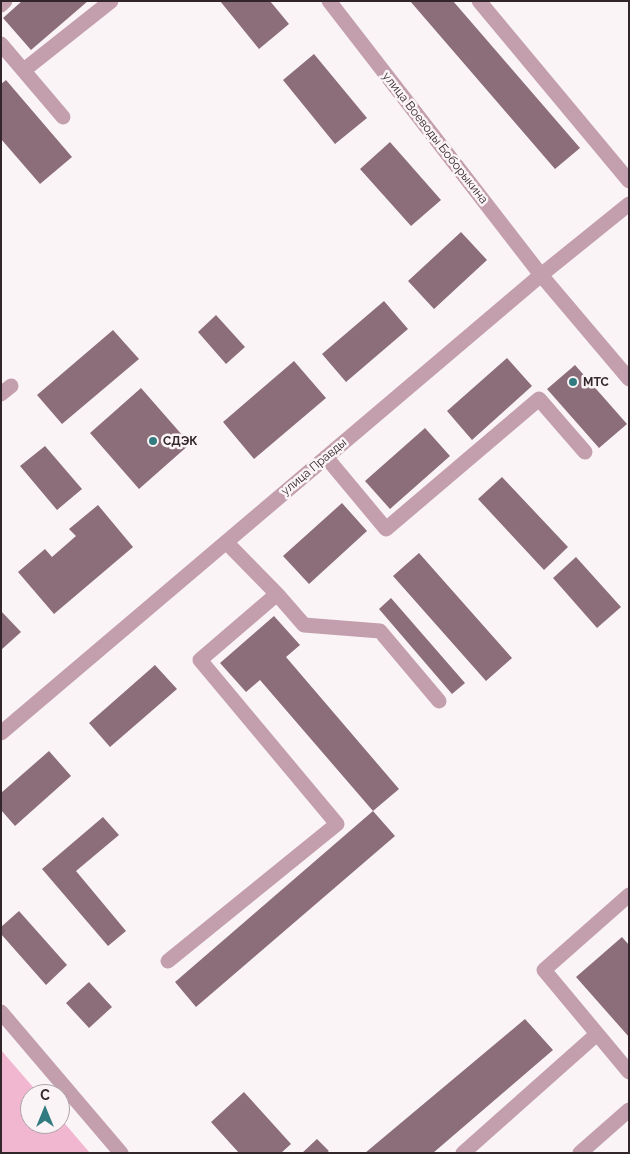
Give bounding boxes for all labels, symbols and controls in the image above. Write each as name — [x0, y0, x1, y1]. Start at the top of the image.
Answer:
street label: улица Воеводы Боборыкина — [379, 69, 491, 207]
place label: МТС — [583, 375, 609, 389]
marker: МТС — [567, 376, 579, 388]
place label: СДЭК — [163, 434, 197, 448]
marker: СДЭК — [147, 435, 159, 447]
street label: улица Правды — [278, 435, 350, 499]
north arrow — [20, 1084, 70, 1134]
text: С — [40, 1087, 50, 1103]

